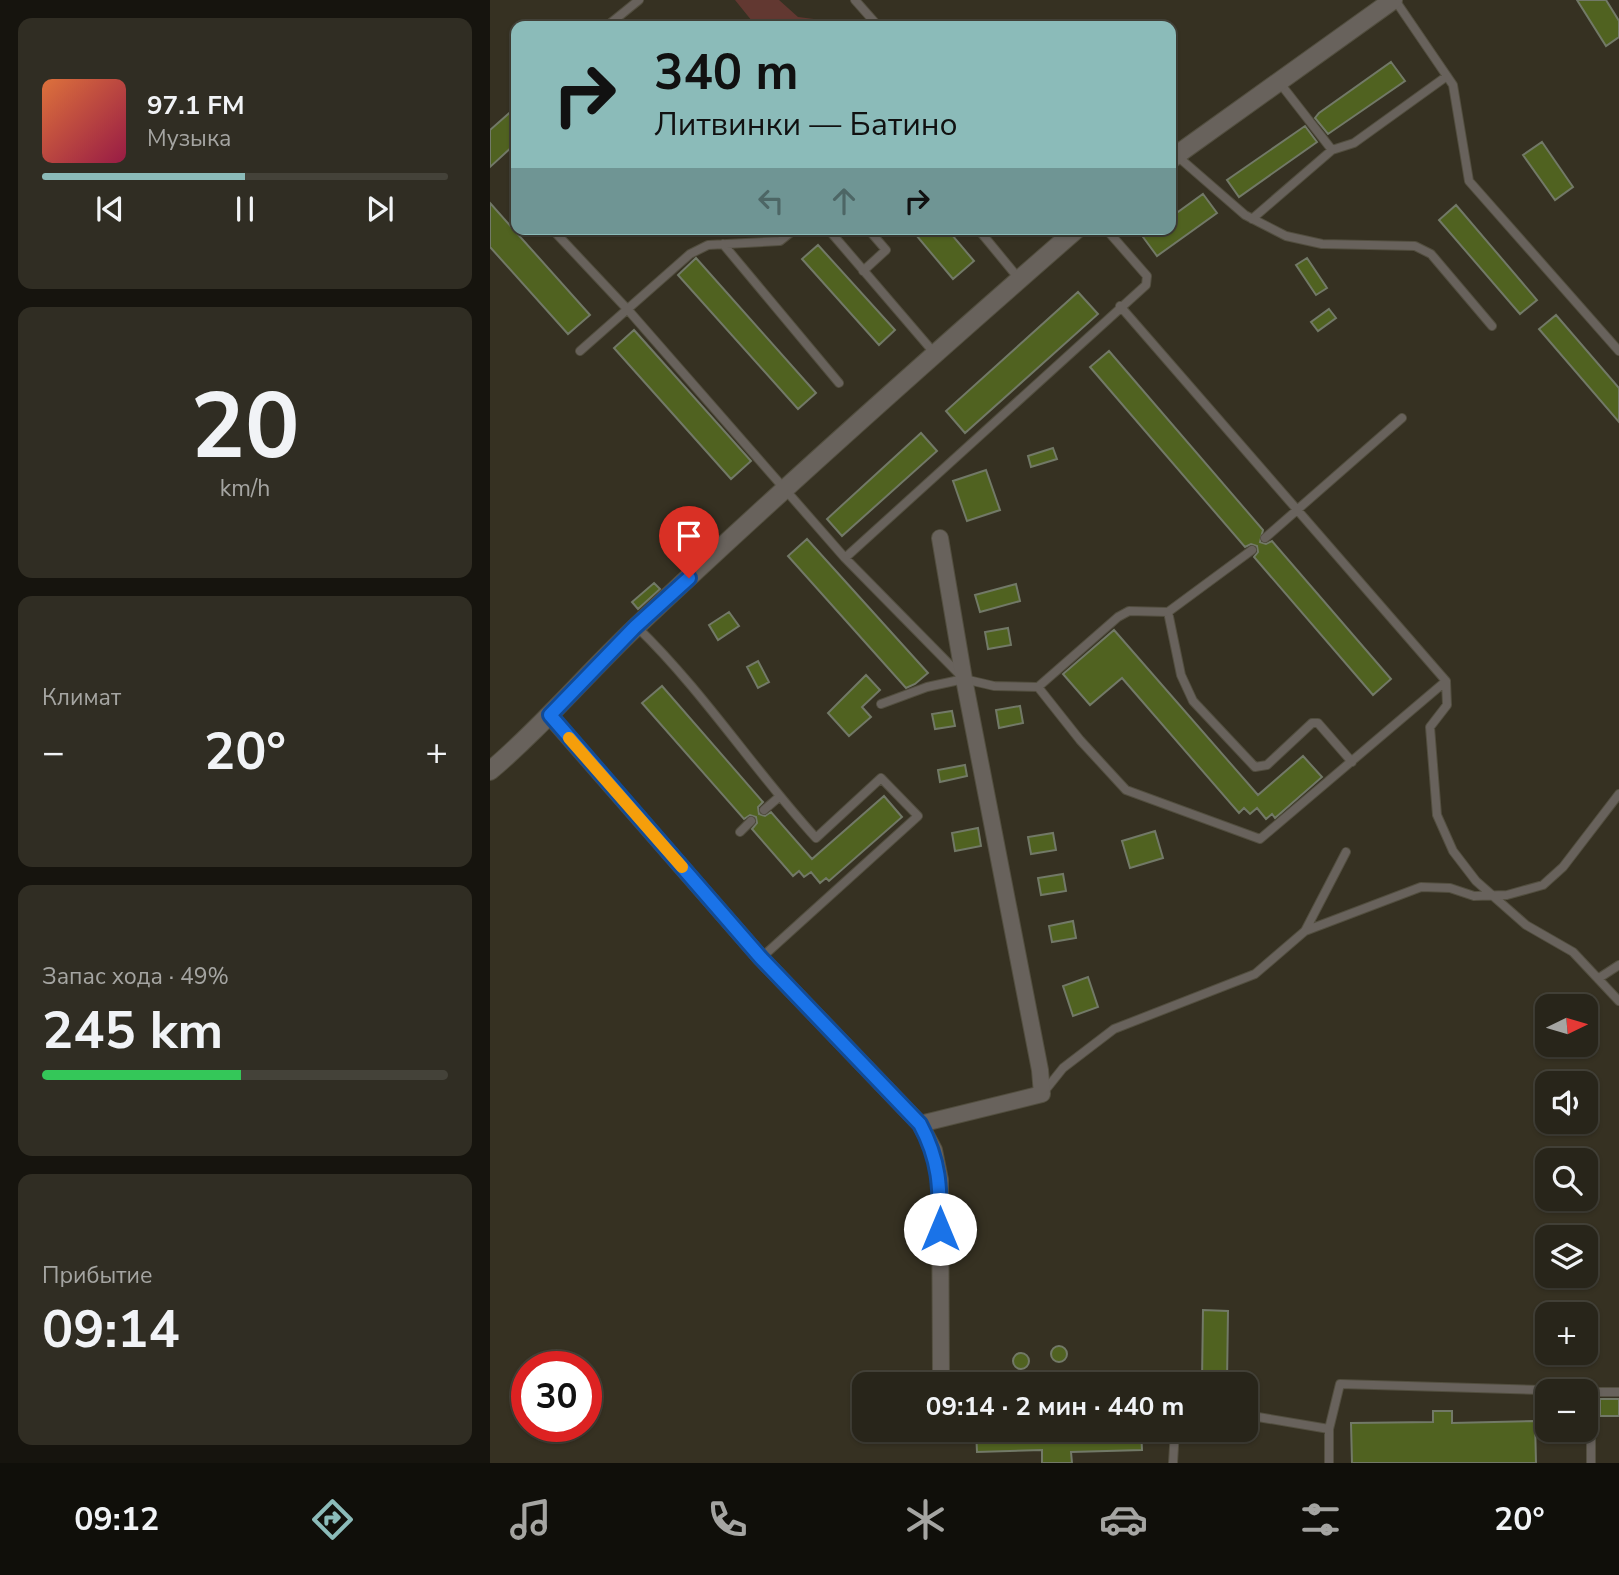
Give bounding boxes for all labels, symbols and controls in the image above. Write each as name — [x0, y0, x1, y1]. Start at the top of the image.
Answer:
text: 340 m — [654, 39, 798, 106]
icon: right — [539, 49, 630, 140]
text: 97.1 FM — [147, 88, 244, 123]
text: Литвинки — Батино — [654, 103, 958, 146]
text: Музыка — [147, 123, 231, 154]
icon: left — [752, 182, 790, 220]
icon: ahead — [825, 182, 863, 220]
icon: right — [898, 182, 936, 220]
icon: previous — [91, 190, 129, 228]
icon: pause — [226, 190, 264, 228]
icon: next — [361, 190, 399, 228]
text: 20 — [190, 365, 300, 489]
text: km/h — [220, 473, 270, 504]
pin — [659, 506, 719, 578]
icon: arrive — [670, 517, 708, 555]
text: Климат — [42, 682, 121, 713]
text: 20° — [204, 716, 286, 787]
text: − — [42, 727, 65, 778]
text: + — [425, 727, 448, 778]
text: Запас хода · 49% — [42, 961, 229, 992]
north arrow — [1535, 994, 1598, 1057]
map controls — [1535, 994, 1598, 1442]
text: 245 km — [42, 995, 223, 1066]
button: sound — [1535, 1071, 1598, 1134]
button: search — [1535, 1148, 1598, 1211]
position arrow — [903, 1192, 977, 1266]
button: layers — [1535, 1225, 1598, 1288]
text: Прибытие — [42, 1260, 152, 1291]
text: 09:14 — [42, 1294, 180, 1365]
button: + — [1535, 1302, 1598, 1365]
speed limit sign: 30 — [511, 1351, 602, 1442]
button: − — [1535, 1379, 1598, 1442]
text: 09:14 · 2 мин · 440 m — [926, 1389, 1184, 1424]
icon: directions — [308, 1495, 357, 1544]
icon: music — [506, 1495, 555, 1544]
icon: phone — [703, 1495, 752, 1544]
icon: climate — [901, 1495, 950, 1544]
icon: car — [1099, 1495, 1148, 1544]
icon: filters — [1296, 1495, 1345, 1544]
text: 09:12 — [74, 1498, 159, 1541]
text: 20° — [1494, 1498, 1545, 1541]

